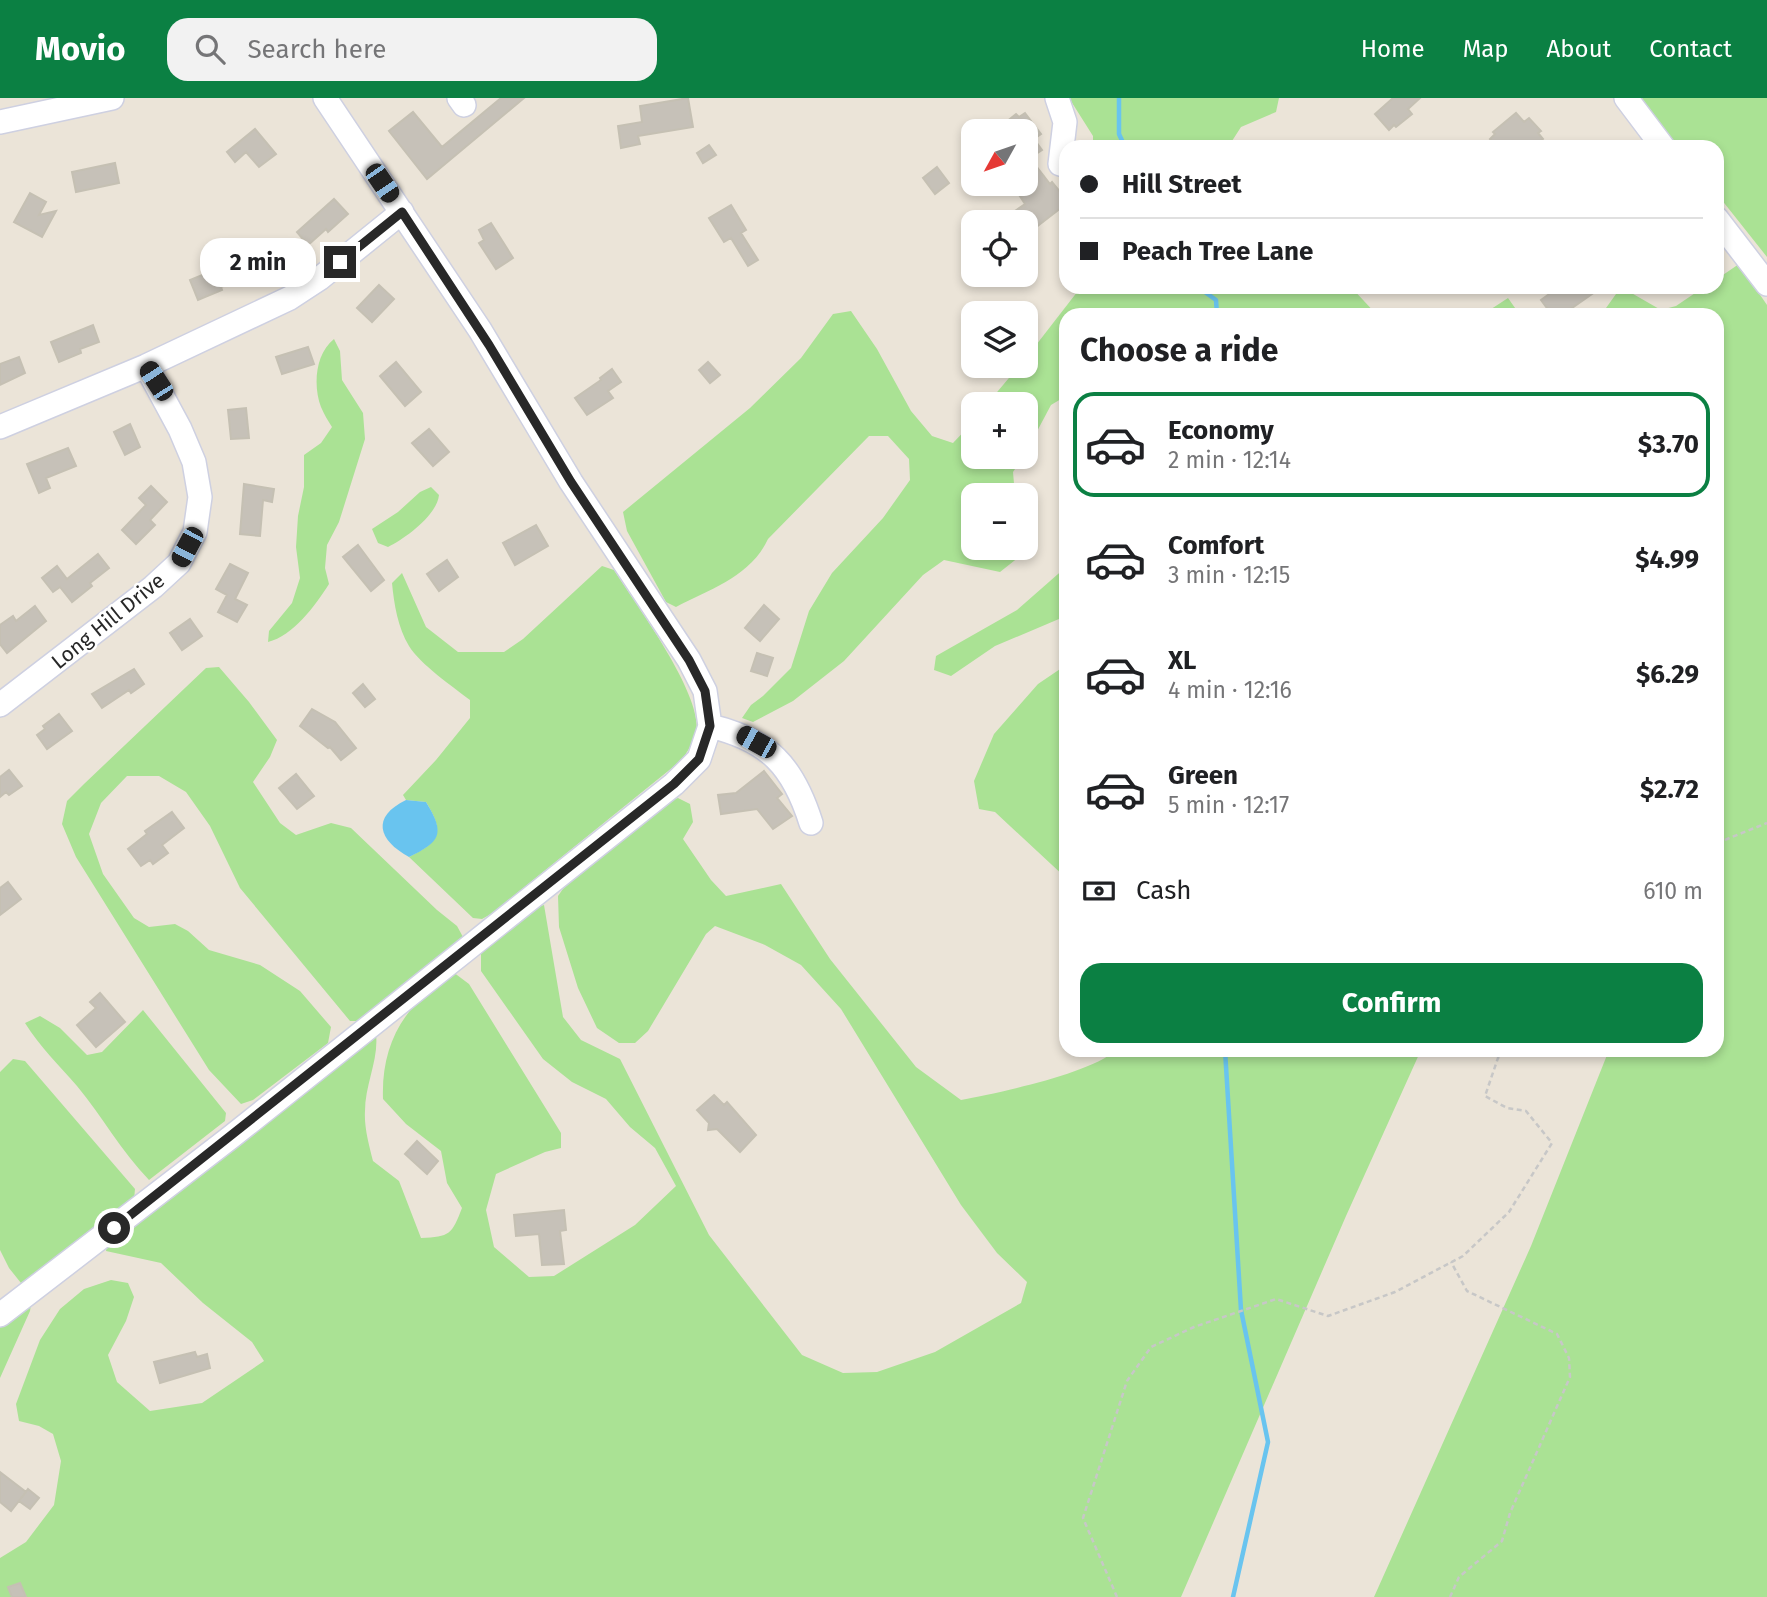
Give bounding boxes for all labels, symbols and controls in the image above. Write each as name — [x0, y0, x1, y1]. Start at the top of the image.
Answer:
search box — [167, 18, 657, 81]
text: Movio — [35, 29, 125, 69]
icon: search — [191, 30, 229, 68]
text: Search here — [247, 34, 386, 65]
text: Home — [1361, 35, 1425, 63]
text: Map — [1463, 35, 1509, 63]
text: About — [1547, 35, 1611, 63]
text: Contact — [1649, 35, 1732, 63]
north arrow — [961, 119, 1038, 196]
map controls — [961, 119, 1038, 560]
car — [362, 160, 403, 206]
text: Hill Street — [1122, 169, 1242, 200]
button: locate — [961, 210, 1038, 287]
text: Peach Tree Lane — [1122, 236, 1313, 267]
callout: 2 min — [200, 238, 316, 286]
route end — [324, 246, 356, 278]
text: 2 min — [230, 248, 286, 276]
button: layers — [961, 301, 1038, 378]
text: Choose a ride — [1080, 331, 1278, 369]
car — [136, 358, 177, 404]
button: + — [961, 392, 1038, 469]
icon: car — [1084, 413, 1147, 476]
text: Economy — [1168, 415, 1274, 446]
text: $3.70 — [1638, 429, 1699, 460]
text: 2 min · 12:14 — [1168, 446, 1291, 474]
button: − — [961, 483, 1038, 560]
car — [168, 524, 207, 570]
icon: car — [1084, 528, 1147, 591]
text: Comfort — [1168, 530, 1264, 561]
text: $4.99 — [1635, 544, 1699, 575]
text: 3 min · 12:15 — [1168, 561, 1290, 589]
street label: Long Hill Drive — [46, 567, 170, 675]
icon: car — [1084, 643, 1147, 706]
text: XL — [1168, 645, 1196, 676]
text: $6.29 — [1636, 659, 1699, 690]
text: 4 min · 12:16 — [1168, 676, 1292, 704]
car — [733, 723, 780, 761]
icon: car — [1084, 758, 1147, 821]
text: Green — [1168, 760, 1238, 791]
text: $2.72 — [1640, 774, 1699, 805]
text: 5 min · 12:17 — [1168, 791, 1289, 819]
icon: cash — [1080, 872, 1118, 910]
text: Cash — [1136, 875, 1192, 906]
text: 610 m — [1643, 877, 1703, 905]
button: Confirm — [1080, 963, 1703, 1043]
route start — [98, 1212, 130, 1244]

